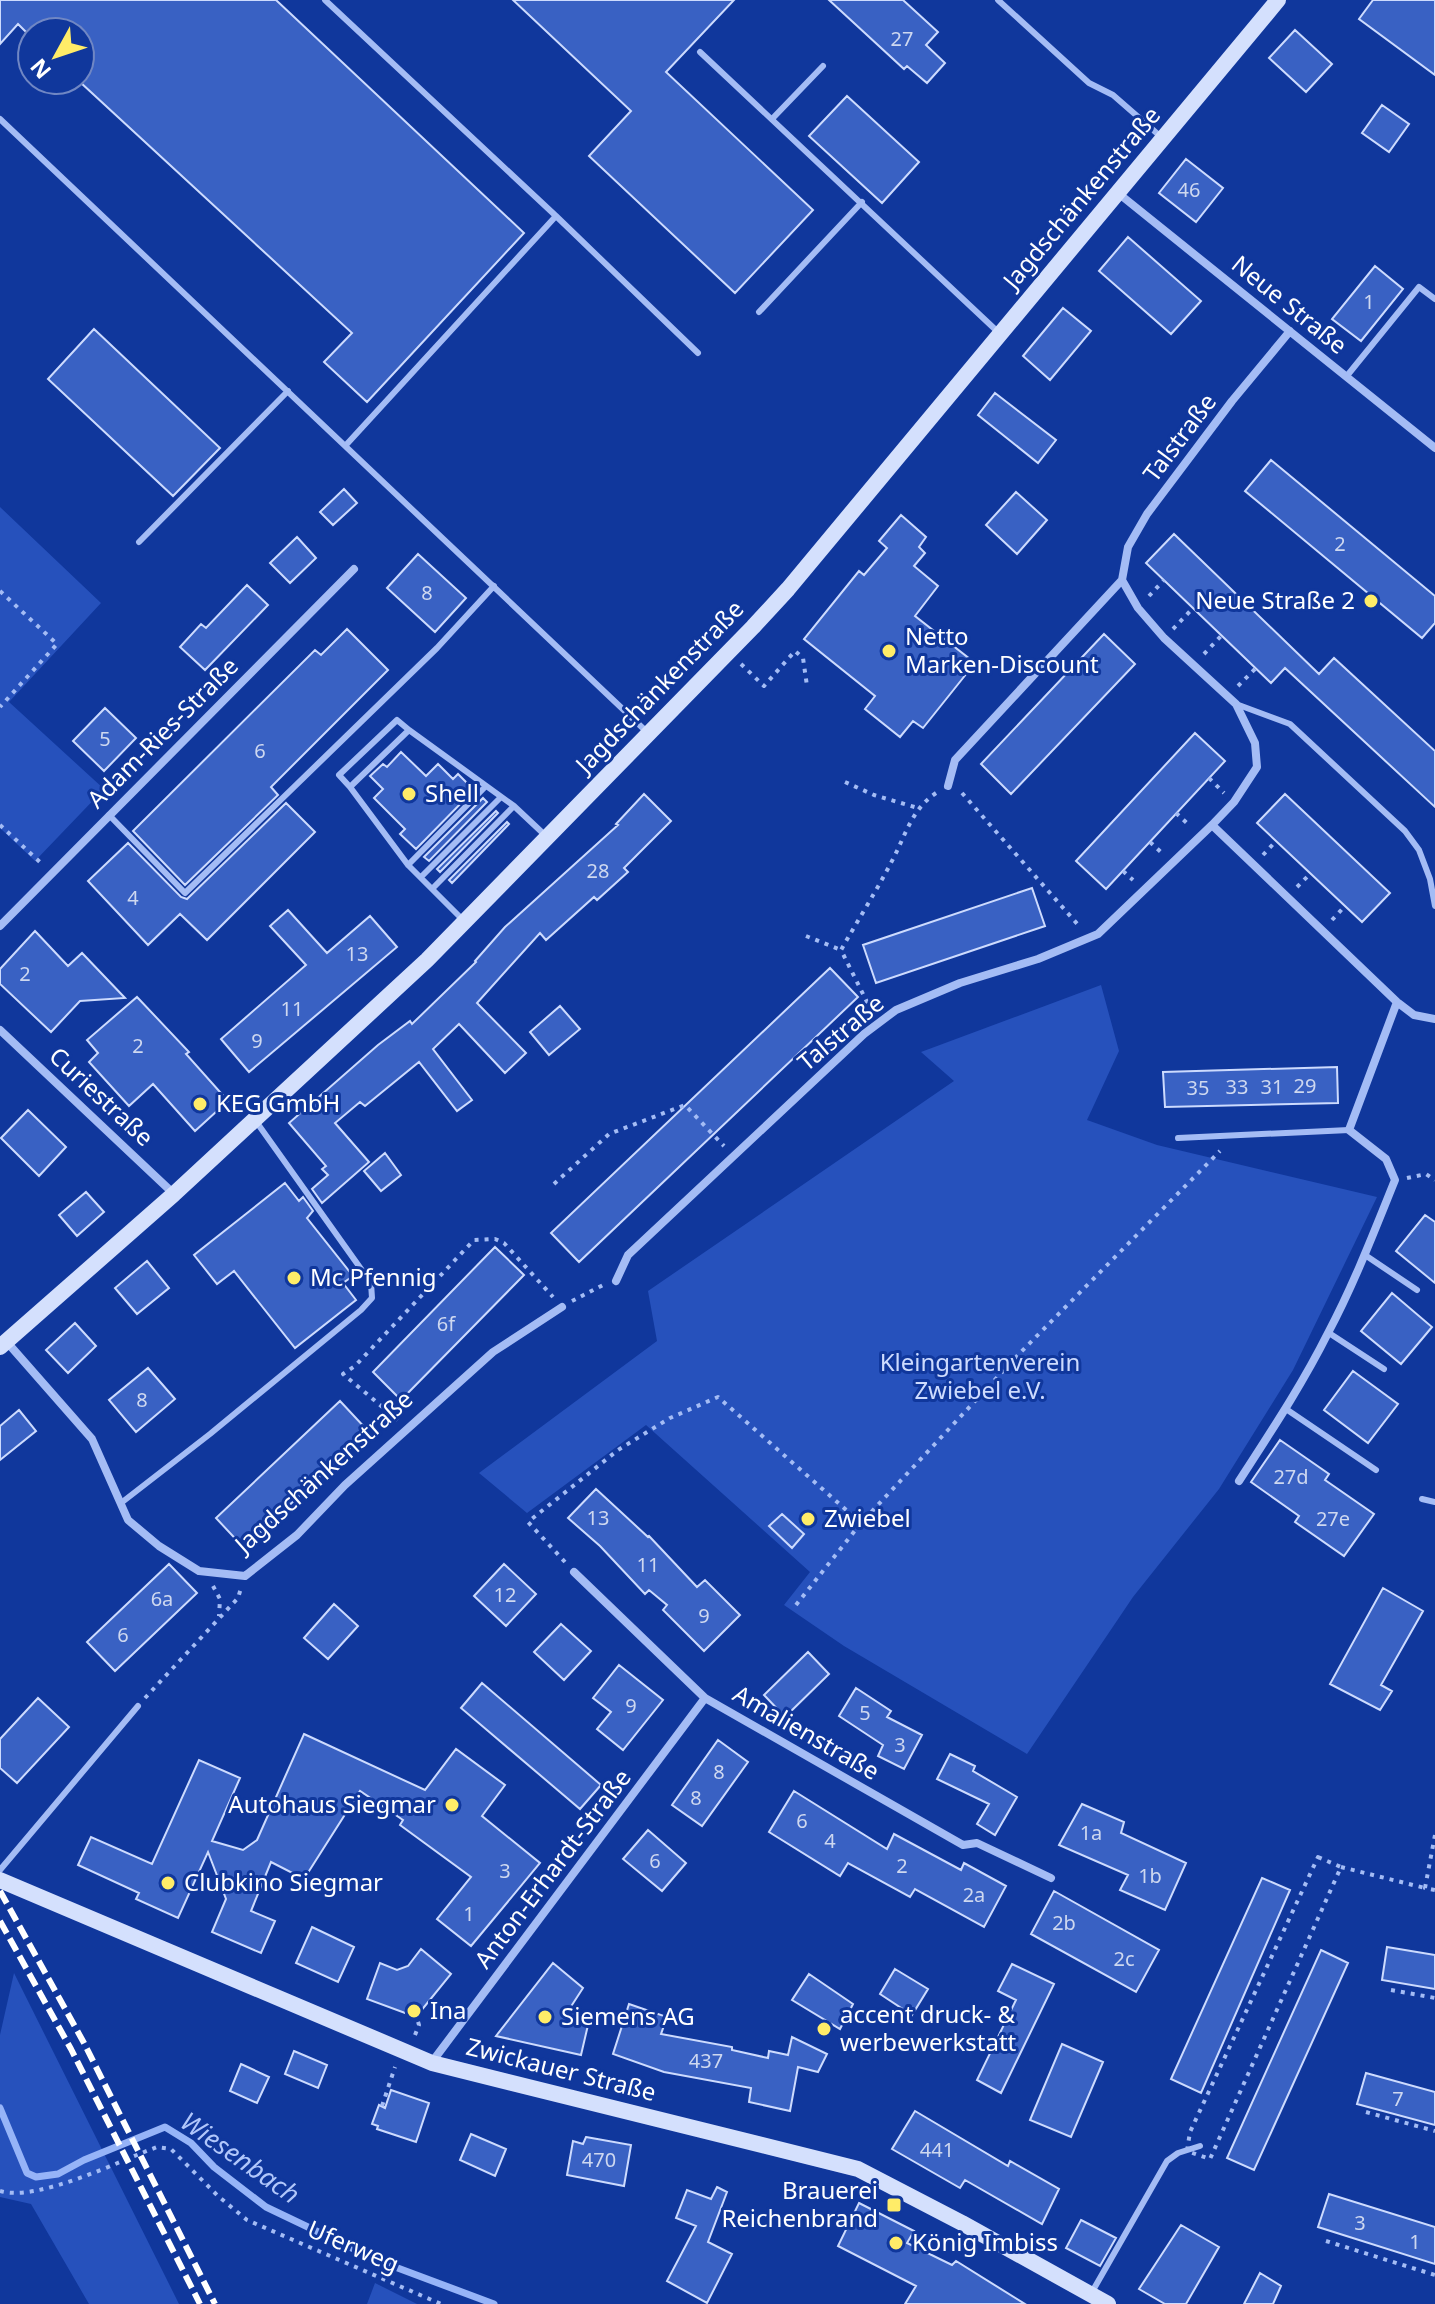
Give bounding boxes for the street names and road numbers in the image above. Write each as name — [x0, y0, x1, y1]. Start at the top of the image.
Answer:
street label: Jagdschänkenstraße — [993, 99, 1167, 297]
street label: Neue Straße — [1225, 247, 1355, 361]
street label: Talstraße — [1135, 386, 1223, 488]
street label: Jagdschänkenstraße — [566, 592, 750, 781]
street label: Adam-Ries-Straße — [79, 649, 245, 815]
street label: Talstraße — [790, 986, 890, 1078]
street label: Curiestraße — [43, 1039, 161, 1153]
street label: Jagdschänkenstraße — [226, 1382, 419, 1561]
street label: Amalienstraße — [728, 1676, 886, 1787]
street label: Anton-Erhardt-Straße — [466, 1762, 638, 1974]
street label: Zwickauer Straße — [463, 2029, 660, 2108]
street label: Uferweg — [303, 2212, 404, 2280]

